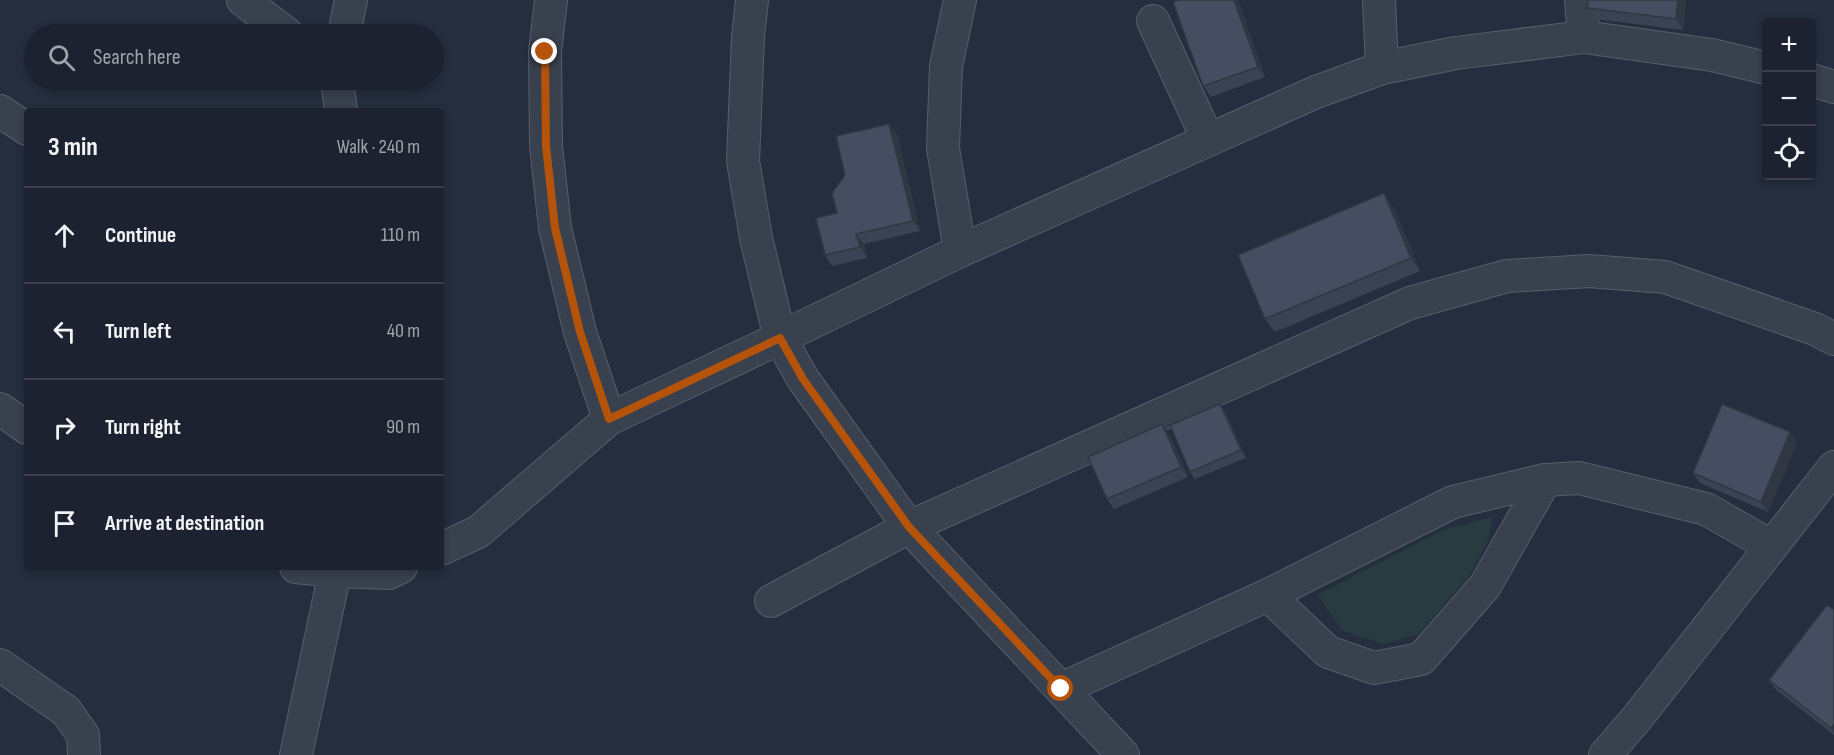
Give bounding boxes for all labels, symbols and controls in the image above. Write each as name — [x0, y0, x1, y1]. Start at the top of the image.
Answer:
map controls — [1762, 18, 1816, 180]
button: + — [1762, 18, 1816, 72]
search box — [24, 24, 444, 90]
route end — [531, 38, 557, 64]
icon: search — [45, 41, 78, 74]
text: Search here — [93, 44, 180, 71]
button: − — [1762, 72, 1816, 126]
button: locate — [1762, 126, 1816, 180]
text: 3 min — [48, 132, 98, 163]
text: Walk · 240 m — [337, 135, 420, 159]
icon: ahead — [48, 219, 81, 252]
text: Continue — [105, 222, 176, 249]
text: 110 m — [381, 223, 420, 247]
icon: left — [48, 315, 81, 348]
text: Turn left — [105, 318, 171, 345]
text: 40 m — [387, 319, 420, 343]
icon: right — [48, 411, 81, 444]
text: Turn right — [105, 414, 181, 441]
text: 90 m — [386, 415, 420, 439]
icon: arrive — [48, 507, 81, 540]
text: Arrive at destination — [105, 510, 264, 537]
route start — [1047, 675, 1073, 701]

